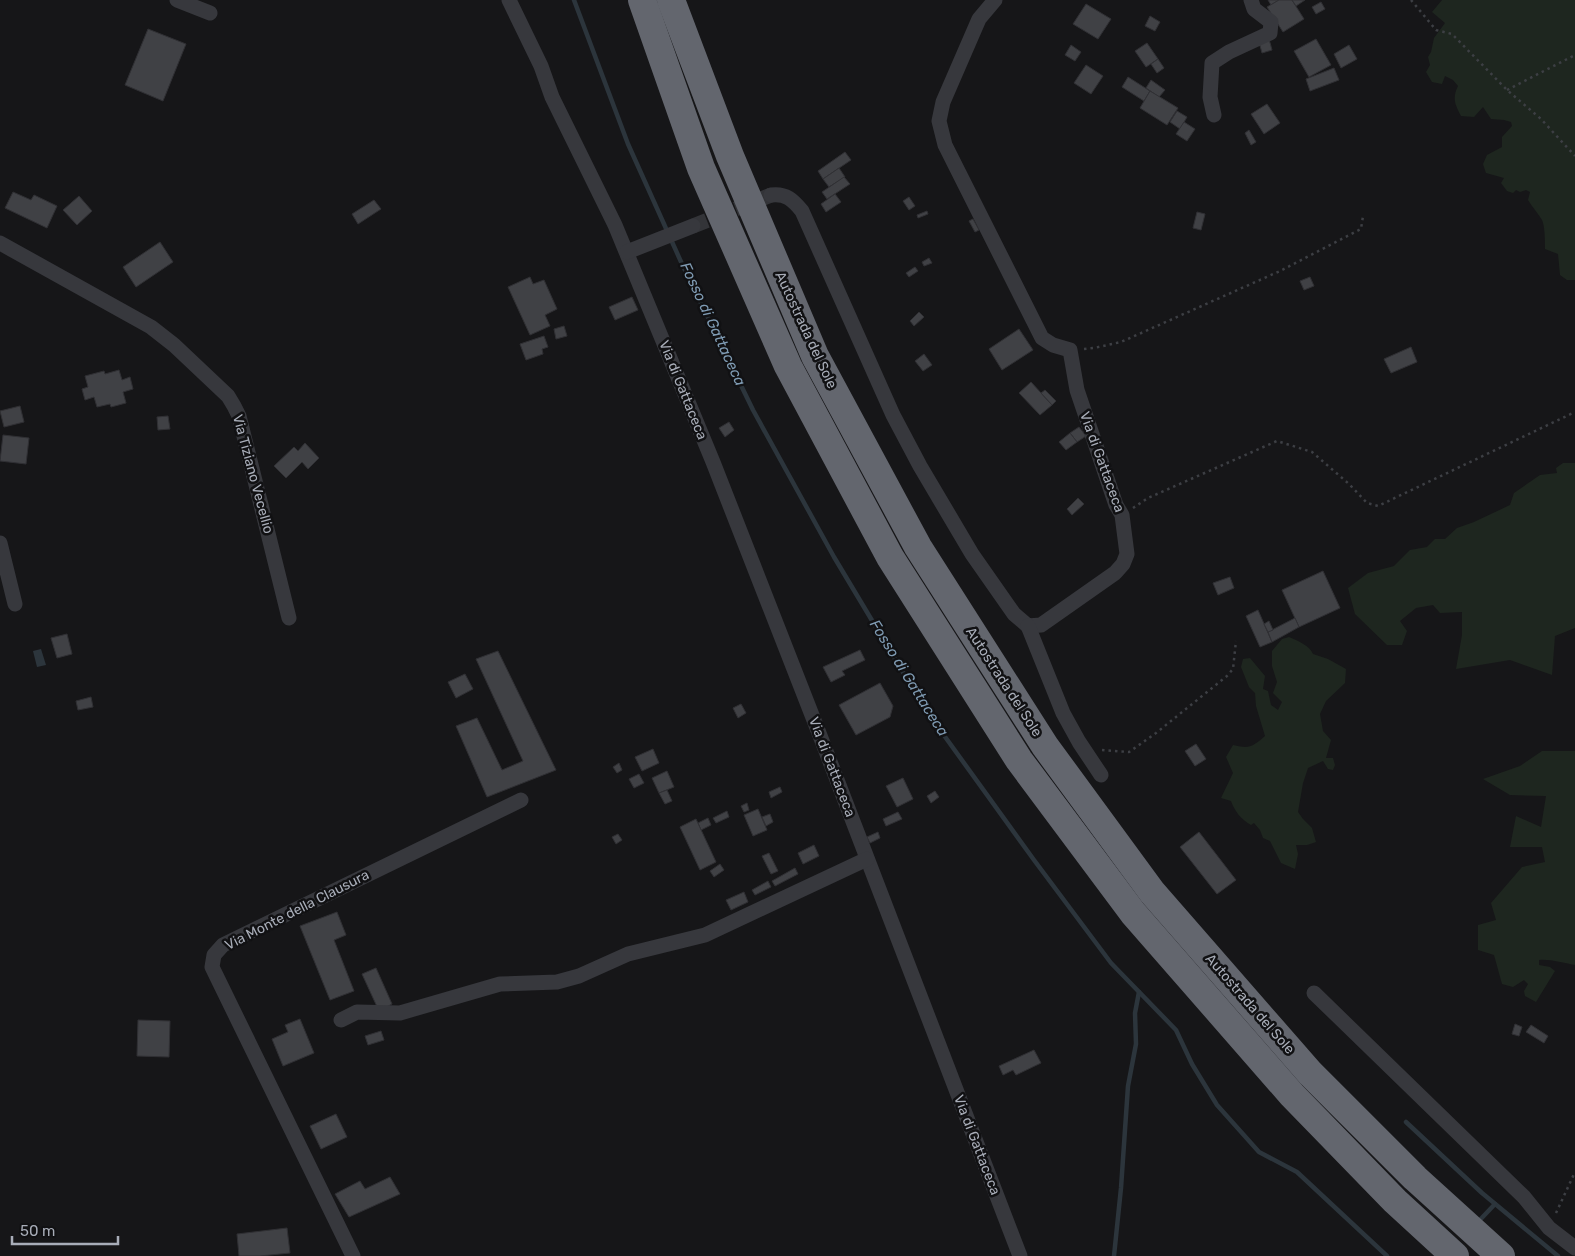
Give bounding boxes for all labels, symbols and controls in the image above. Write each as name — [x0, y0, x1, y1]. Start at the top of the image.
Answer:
water label: Fosso di Gattaceca — [676, 259, 750, 389]
street label: Autostrada del Sole — [771, 269, 841, 391]
street label: Via di Gattaceca — [655, 338, 711, 442]
street label: Via di Gattaceca — [1076, 409, 1128, 515]
street label: Via Tiziano Vecellio — [229, 413, 277, 535]
water label: Fosso di Gattaceca — [866, 616, 952, 740]
street label: Autostrada del Sole — [962, 624, 1046, 740]
street label: Via di Gattaceca — [805, 715, 859, 819]
street label: Via Monte della Clausura — [222, 866, 372, 954]
street label: Autostrada del Sole — [1202, 950, 1298, 1058]
street label: Via di Gattaceca — [950, 1093, 1004, 1197]
scale bar — [12, 1214, 119, 1246]
text: 50 m — [20, 1222, 55, 1240]

